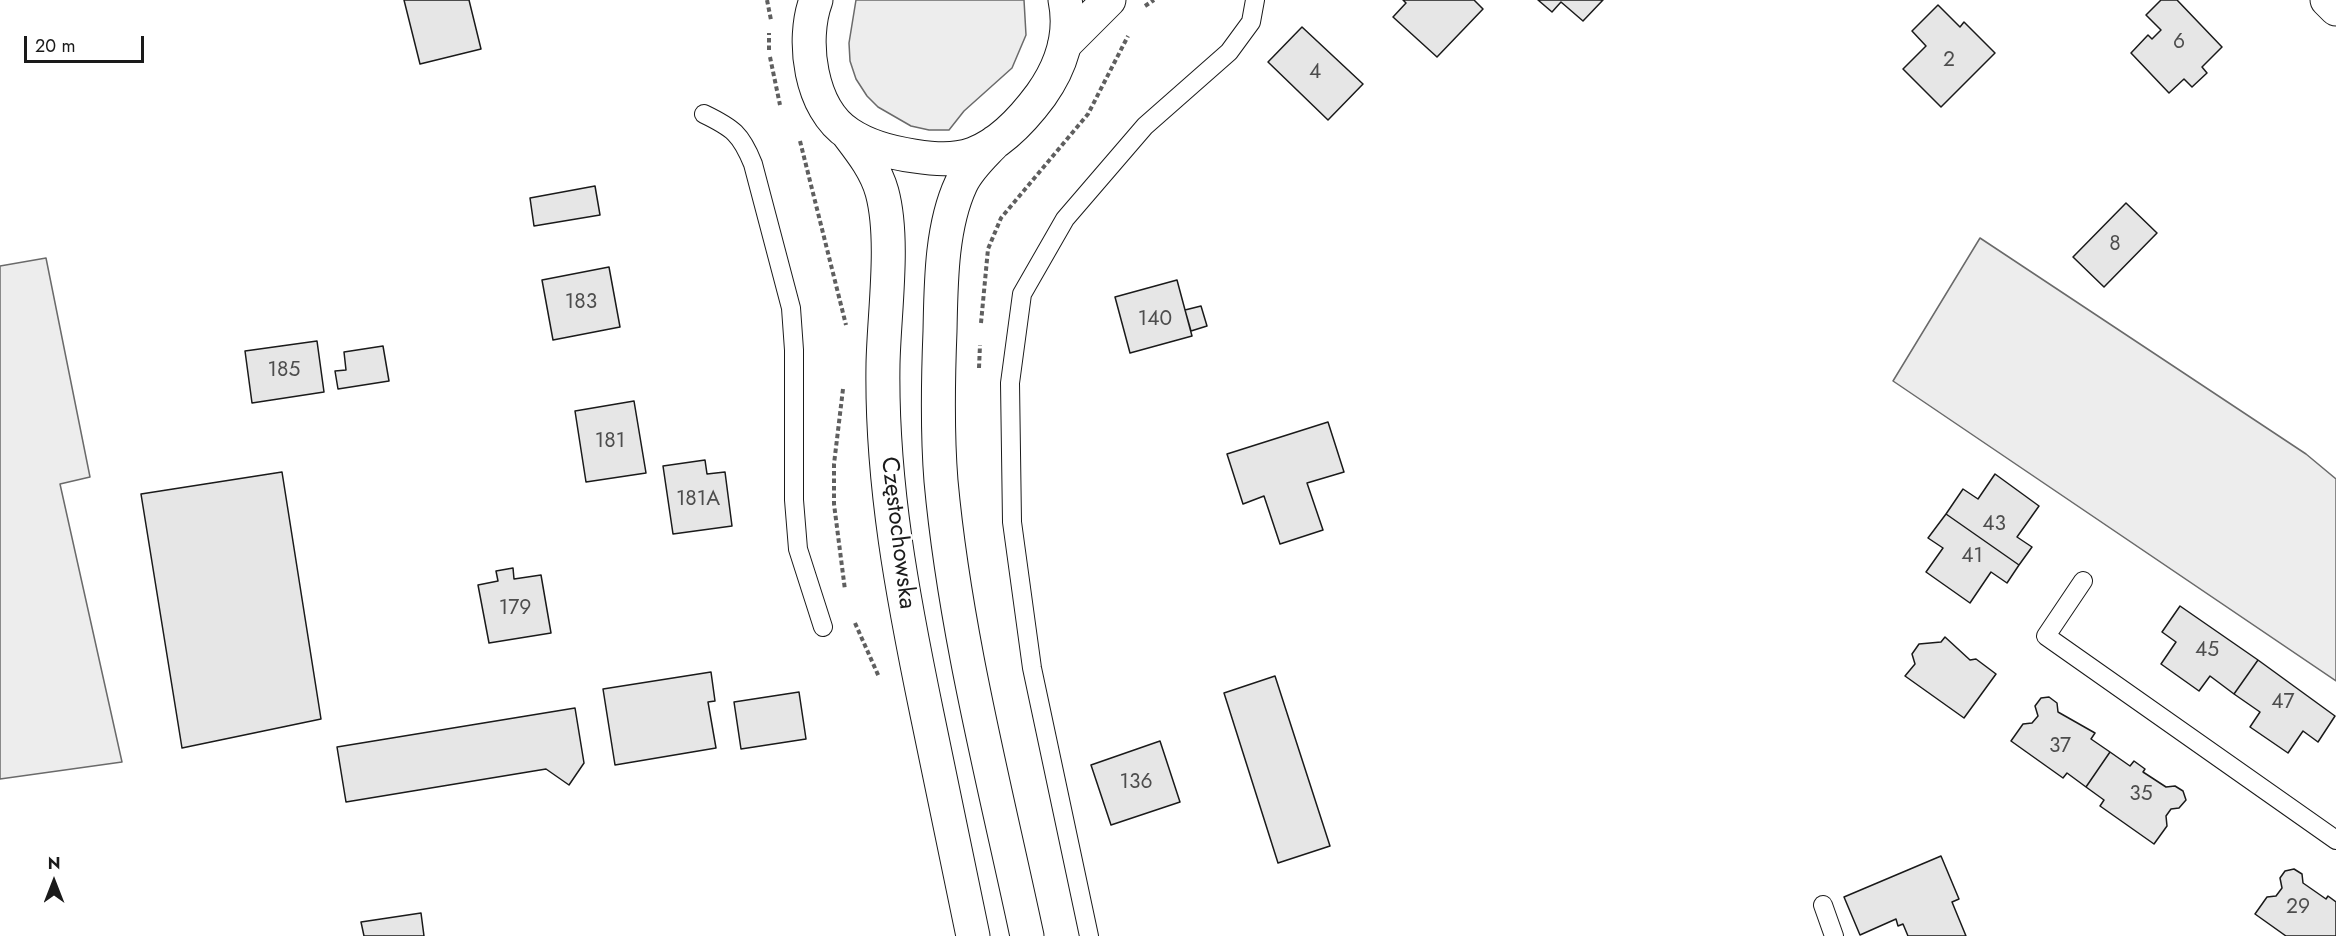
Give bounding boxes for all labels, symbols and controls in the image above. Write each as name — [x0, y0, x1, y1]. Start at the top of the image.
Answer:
scale bar — [27, 24, 147, 62]
house number: 6 — [2173, 30, 2185, 56]
text: 20 m — [35, 33, 75, 59]
house number: 2 — [1943, 48, 1955, 74]
house number: 4 — [1309, 60, 1321, 86]
house number: 8 — [2109, 232, 2121, 258]
house number: 183 — [565, 290, 597, 316]
house number: 140 — [1138, 307, 1172, 333]
house number: 185 — [268, 358, 300, 384]
house number: 181 — [595, 429, 625, 455]
street label: Częstochowska — [873, 455, 921, 611]
house number: 181A — [676, 487, 720, 513]
house number: 43 — [1982, 512, 2006, 538]
house number: 41 — [1961, 544, 1983, 570]
house number: 179 — [499, 596, 531, 622]
house number: 45 — [2195, 638, 2219, 664]
house number: 47 — [2271, 690, 2295, 716]
house number: 37 — [2049, 734, 2071, 760]
house number: 136 — [1119, 770, 1153, 796]
house number: 35 — [2129, 782, 2153, 808]
north arrow — [24, 852, 84, 912]
text: N — [48, 852, 60, 875]
house number: 29 — [2286, 895, 2310, 921]

